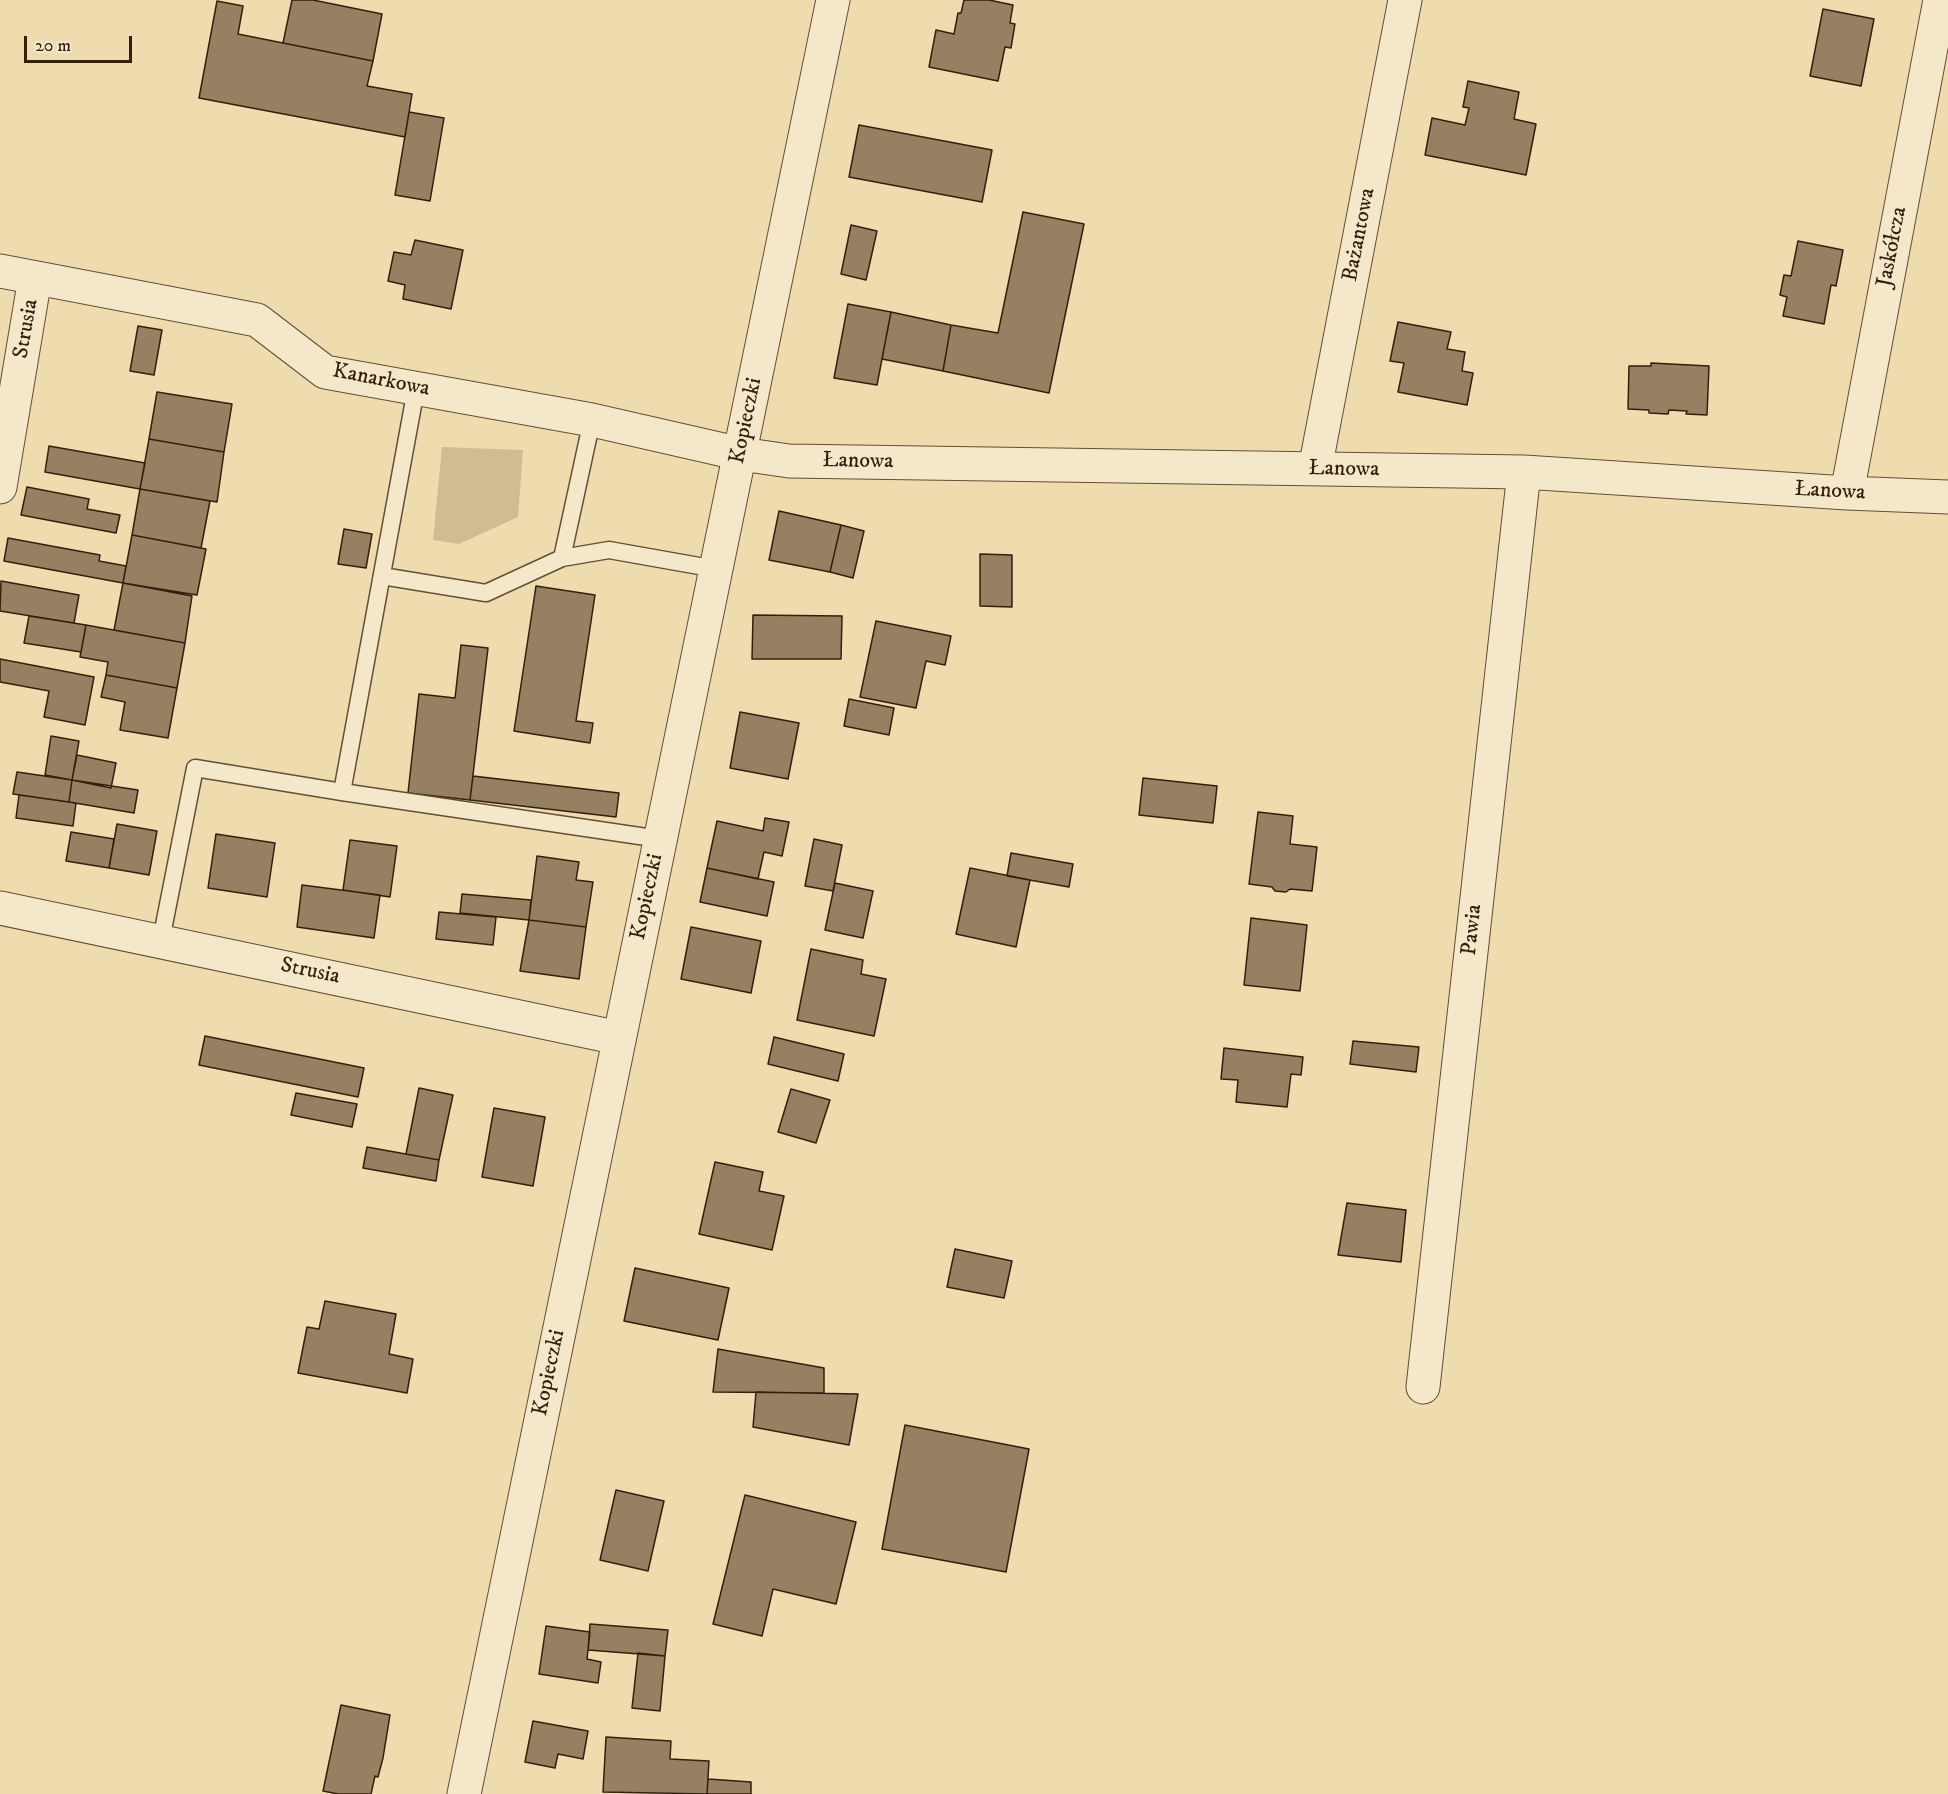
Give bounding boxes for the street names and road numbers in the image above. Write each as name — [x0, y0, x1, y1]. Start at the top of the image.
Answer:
street label: Bażantowa — [1338, 186, 1382, 284]
street label: Jaskółcza — [1872, 205, 1914, 289]
street label: Strusia — [9, 297, 45, 361]
street label: Kanarkowa — [330, 359, 432, 403]
street label: Kopieczki — [725, 376, 769, 466]
street label: Łanowa — [822, 448, 894, 476]
street label: Łanowa — [1308, 456, 1380, 484]
street label: Łanowa — [1794, 477, 1866, 507]
street label: Kopieczki — [626, 852, 670, 942]
street label: Pawia — [1457, 903, 1489, 957]
street label: Strusia — [278, 953, 342, 991]
street label: Kopieczki — [528, 1328, 572, 1418]

